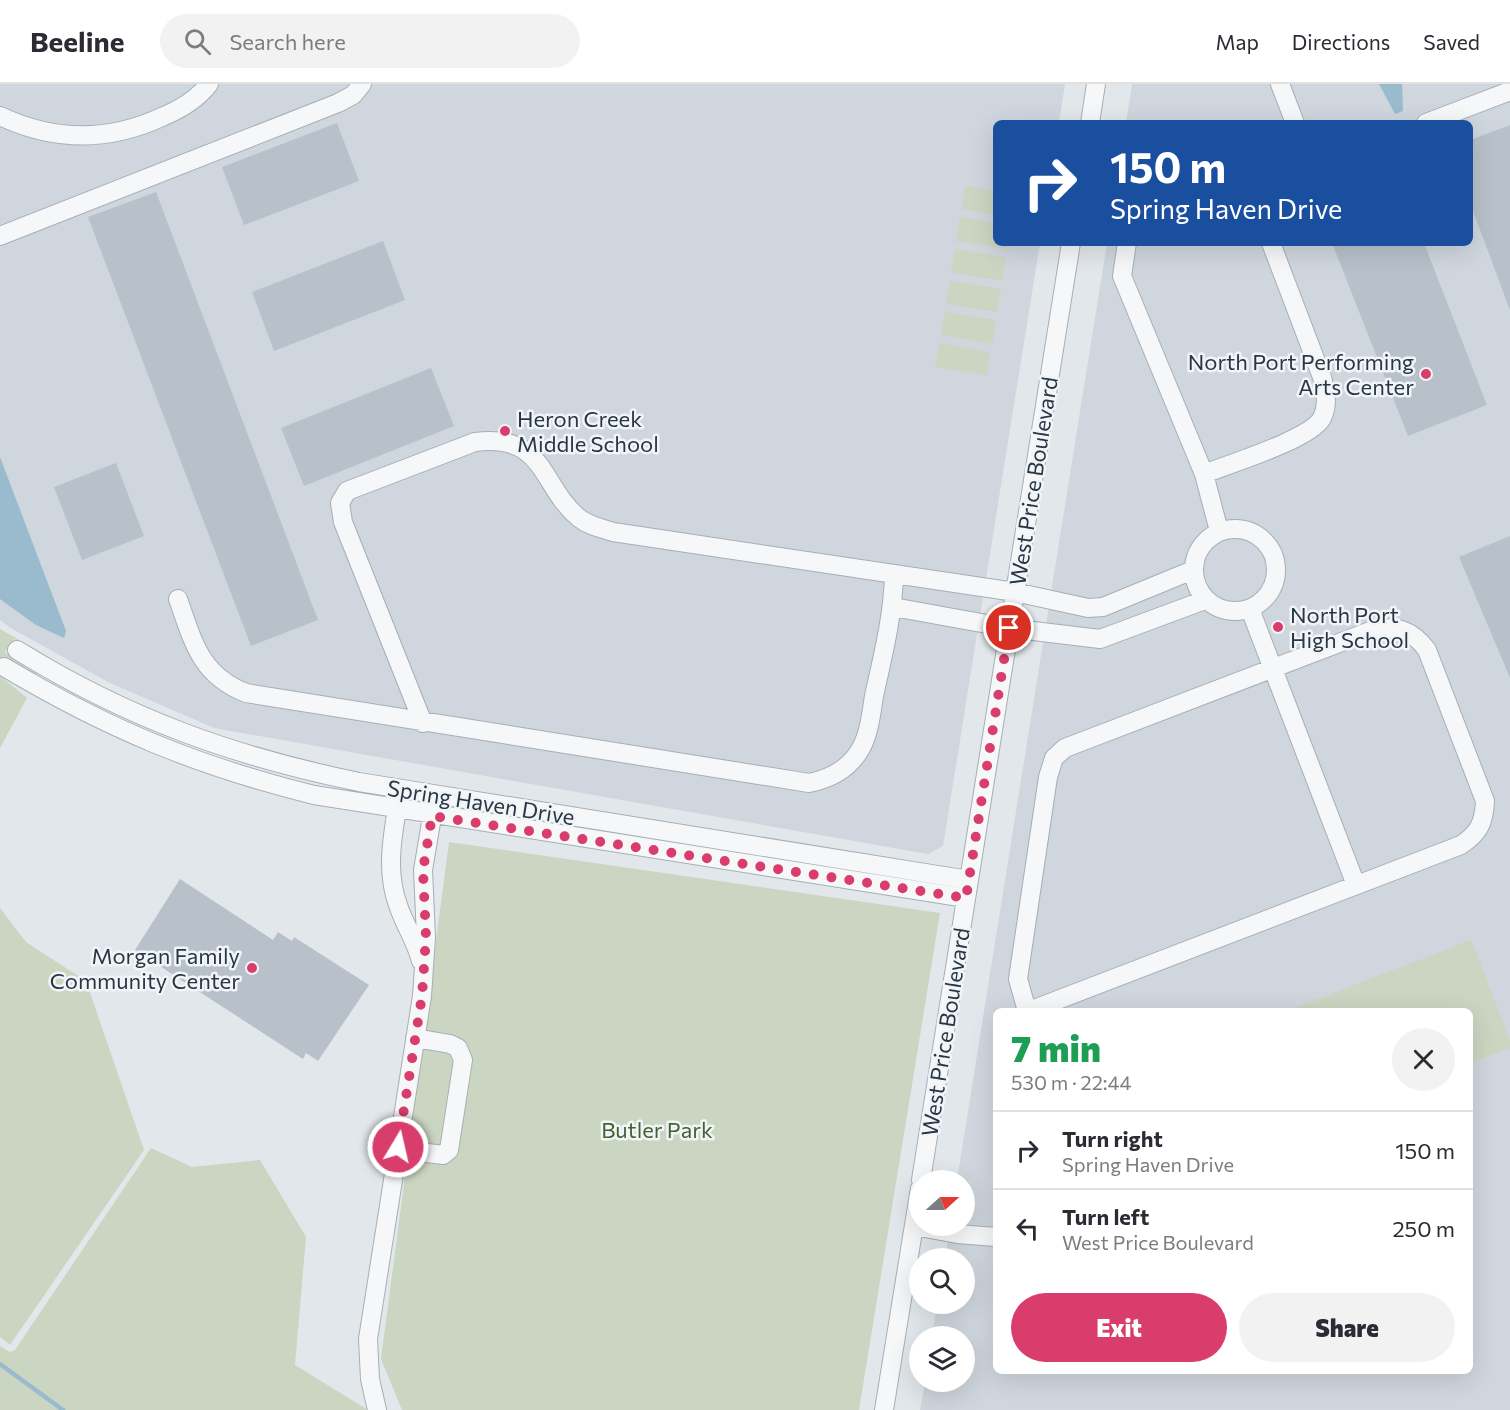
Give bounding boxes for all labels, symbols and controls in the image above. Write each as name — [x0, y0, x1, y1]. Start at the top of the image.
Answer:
search box — [160, 14, 580, 68]
text: Beeline — [30, 24, 124, 58]
icon: search — [181, 25, 214, 58]
text: Search here — [229, 28, 346, 55]
text: Map — [1216, 29, 1259, 54]
text: Directions — [1292, 29, 1390, 54]
text: Saved — [1423, 29, 1480, 54]
text: 150 m — [1110, 140, 1226, 192]
icon: right — [1011, 144, 1089, 222]
text: Spring Haven Drive — [1110, 192, 1342, 225]
place label: North Port Performing Arts Center — [1188, 348, 1414, 400]
marker: North Port Performing Arts Center — [1419, 367, 1433, 381]
street label: West Price Boulevard — [1003, 375, 1063, 587]
place label: Heron Creek Middle School — [517, 405, 659, 457]
marker: Heron Creek Middle School — [498, 424, 512, 438]
place label: North Port High School — [1290, 601, 1409, 653]
pin — [983, 602, 1034, 653]
icon: arrive — [992, 611, 1025, 644]
marker: North Port High School — [1271, 620, 1285, 634]
street label: Spring Haven Drive — [385, 774, 577, 830]
street label: West Price Boulevard — [915, 926, 975, 1138]
place label: Morgan Family Community Center — [50, 942, 240, 994]
marker: Morgan Family Community Center — [245, 961, 259, 975]
text: 7 min — [1011, 1025, 1101, 1069]
button: close — [1392, 1028, 1455, 1091]
text: 530 m · 22:44 — [1011, 1070, 1132, 1094]
position arrow — [366, 1115, 430, 1179]
park label: Butler Park — [601, 1116, 713, 1143]
text: Turn right — [1062, 1125, 1163, 1152]
icon: right — [1011, 1134, 1044, 1167]
text: 150 m — [1395, 1137, 1455, 1164]
text: Spring Haven Drive — [1062, 1152, 1234, 1176]
north arrow — [909, 1170, 975, 1236]
map controls — [909, 1170, 975, 1392]
text: Turn left — [1062, 1203, 1149, 1230]
icon: left — [1011, 1212, 1044, 1245]
text: 250 m — [1392, 1215, 1455, 1242]
text: West Price Boulevard — [1062, 1230, 1254, 1254]
button: search — [909, 1248, 975, 1314]
button: Exit — [1011, 1293, 1227, 1362]
button: Share — [1239, 1293, 1455, 1362]
button: layers — [909, 1326, 975, 1392]

